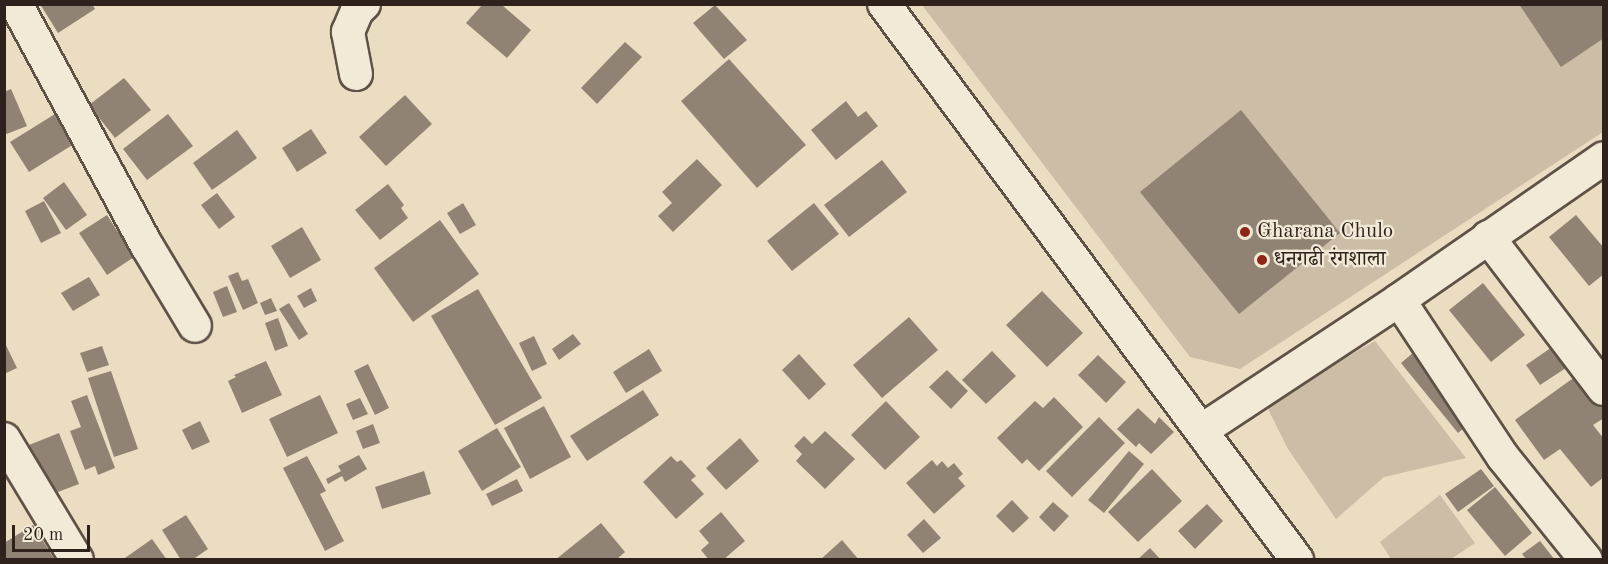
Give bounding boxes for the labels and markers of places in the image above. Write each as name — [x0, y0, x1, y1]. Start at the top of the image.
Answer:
place label: Gharana Chulo — [1257, 219, 1393, 245]
marker: Gharana Chulo — [1238, 225, 1252, 239]
place label: धनगढी रंगशाला — [1274, 247, 1386, 273]
marker: धनगढी रंगशाला — [1255, 253, 1269, 267]

